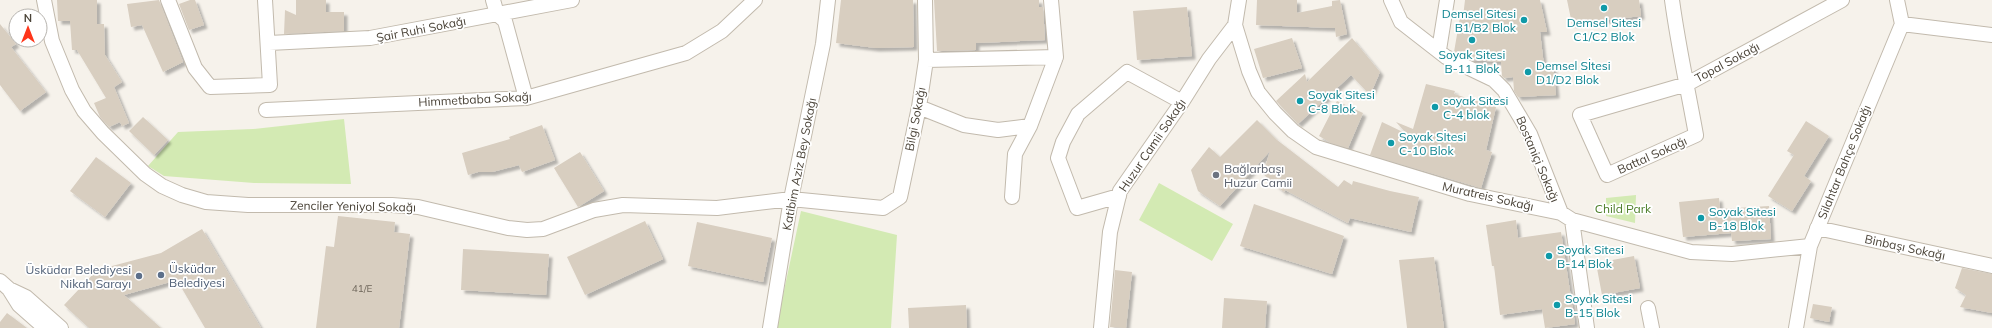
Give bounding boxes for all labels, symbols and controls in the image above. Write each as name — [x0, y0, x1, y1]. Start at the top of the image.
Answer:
marker: Demsel Sitesi C1/C2 Blok — [1599, 3, 1609, 13]
place label: Demsel Sitesi B1/B2 Blok — [1442, 6, 1517, 35]
north arrow — [8, 8, 48, 48]
text: N — [24, 11, 32, 25]
street label: Şair Ruhi Sokağı — [375, 13, 467, 45]
marker: Demsel Sitesi B1/B2 Blok — [1519, 15, 1529, 25]
place label: Demsel Sitesi C1/C2 Blok — [1567, 15, 1641, 44]
marker: Soyak Sitesi B-11 Blok — [1467, 35, 1477, 45]
street label: Topal Sokağı — [1692, 39, 1762, 85]
place label: Soyak Sitesi B-11 Blok — [1439, 47, 1506, 76]
place label: Demsel Sİtesi D1/D2 Blok — [1536, 58, 1611, 87]
marker: Demsel Sİtesi D1/D2 Blok — [1523, 67, 1533, 77]
street label: Bilgi Sokağı — [901, 86, 929, 152]
place label: Soyak Sitesi C-8 Blok — [1308, 87, 1375, 116]
street label: Himmetbaba Sokağı — [418, 89, 532, 109]
place label: soyak Sitesi C-4 blok — [1443, 93, 1508, 122]
street label: Katibim Aziz Bey Sokağı — [779, 96, 819, 232]
street label: Huzur Camii Sokağı — [1115, 96, 1189, 194]
marker: Soyak Sitesi C-8 Blok — [1295, 96, 1305, 106]
marker: soyak Sitesi C-4 blok — [1430, 102, 1440, 112]
street label: Silahtar Bahçe Sokağı — [1814, 103, 1874, 221]
street label: Bostaniçi Sokağı — [1513, 114, 1563, 204]
place label: Soyak Sİtesi C-10 Blok — [1399, 129, 1466, 158]
street label: Battal Sokağı — [1615, 133, 1689, 177]
marker: Soyak Sİtesi C-10 Blok — [1386, 138, 1396, 148]
place label: Bağlarbaşı Huzur Camii — [1224, 161, 1292, 190]
marker: Bağlarbaşı Huzur Camii — [1211, 170, 1221, 180]
street label: Muratreis Sokağı — [1441, 178, 1535, 214]
street label: Zenciler Yeniyol Sokağı — [290, 197, 416, 215]
park label: Child Park — [1595, 201, 1652, 216]
place label: Soyak Sitesi B-18 Blok — [1709, 204, 1776, 233]
marker: Soyak Sitesi B-18 Blok — [1696, 213, 1706, 223]
street label: Binbaşı Sokağı — [1863, 231, 1947, 263]
place label: Soyak Sitesi B-14 Blok — [1557, 242, 1624, 271]
marker: Soyak Sitesi B-14 Blok — [1544, 251, 1554, 261]
place label: Üsküdar Belediyesi — [169, 261, 225, 290]
place label: Üsküdar Belediyesi Nikah Sarayı — [26, 262, 131, 291]
marker: Üsküdar Belediyesi — [156, 270, 166, 280]
marker: Üsküdar Belediyesi Nikah Sarayı — [134, 271, 144, 281]
house number: 41/E — [352, 282, 372, 295]
place label: Soyak Sitesi B-15 Blok — [1565, 291, 1632, 320]
marker: Soyak Sitesi B-15 Blok — [1552, 300, 1562, 310]

